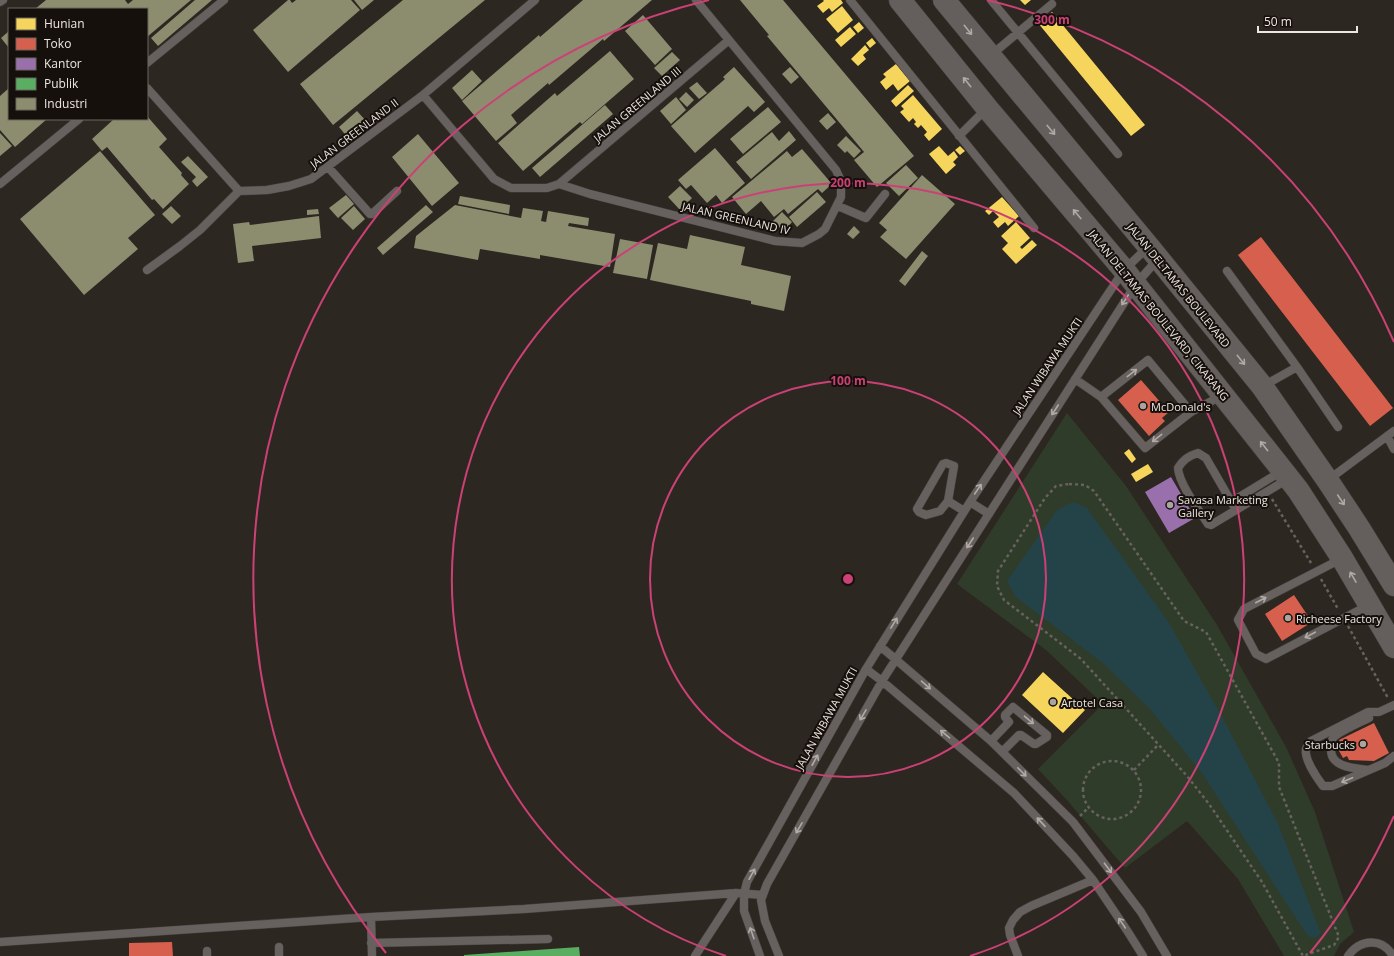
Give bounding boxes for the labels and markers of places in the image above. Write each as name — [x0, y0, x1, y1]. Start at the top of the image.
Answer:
place label: McDonald's — [1151, 399, 1211, 414]
marker: McDonald's — [1138, 401, 1148, 411]
place label: Savasa Marketing Gallery — [1178, 492, 1268, 520]
marker: Savasa Marketing Gallery — [1165, 500, 1175, 510]
centre of rings — [841, 572, 855, 586]
place label: Richeese Factory — [1296, 611, 1382, 626]
marker: Richeese Factory — [1283, 613, 1293, 623]
place label: Artotel Casa — [1061, 695, 1123, 710]
marker: Artotel Casa — [1048, 697, 1058, 707]
place label: Starbucks — [1305, 737, 1355, 752]
marker: Starbucks — [1358, 739, 1368, 749]

